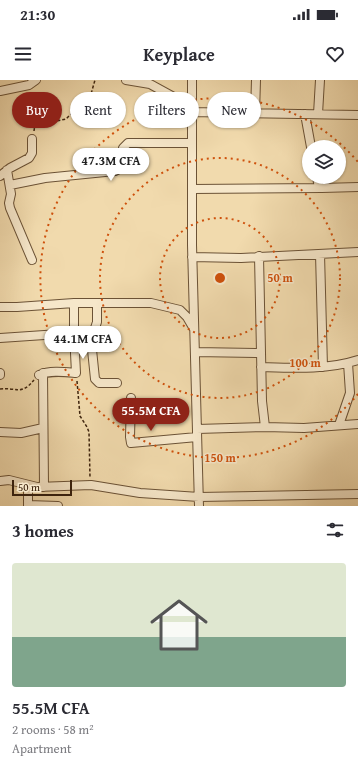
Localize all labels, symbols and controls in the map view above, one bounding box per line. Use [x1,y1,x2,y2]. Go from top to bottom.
text: 21:30 [20,4,55,25]
text: Keyplace [143,41,215,68]
icon: menu [12,43,34,65]
icon: heart [324,43,346,65]
chip: Buy [12,92,62,128]
chip: Rent [70,92,126,128]
chip: Filters [134,92,199,128]
chip: New [207,92,261,128]
map controls [302,140,346,184]
button: layers [302,140,346,184]
pin: 47.3M CFA [65,148,157,182]
text: 47.3M CFA [81,151,141,170]
text: 50 m [267,269,293,286]
centre of rings [213,271,227,285]
pin: 44.1M CFA [37,326,129,360]
text: 44.1M CFA [53,329,113,348]
text: 100 m [289,354,322,371]
pin: 55.5M CFA [105,398,197,432]
text: 55.5M CFA [121,401,181,420]
text: 150 m [204,449,237,466]
scale bar [12,478,72,497]
text: 50 m [18,479,40,495]
text: 3 homes [12,518,74,543]
icon: filters [324,519,346,541]
icon: home [143,589,215,661]
text: 55.5M CFA [12,695,90,720]
text: 2 rooms · 58 m² [12,720,94,739]
text: Apartment [12,739,72,758]

